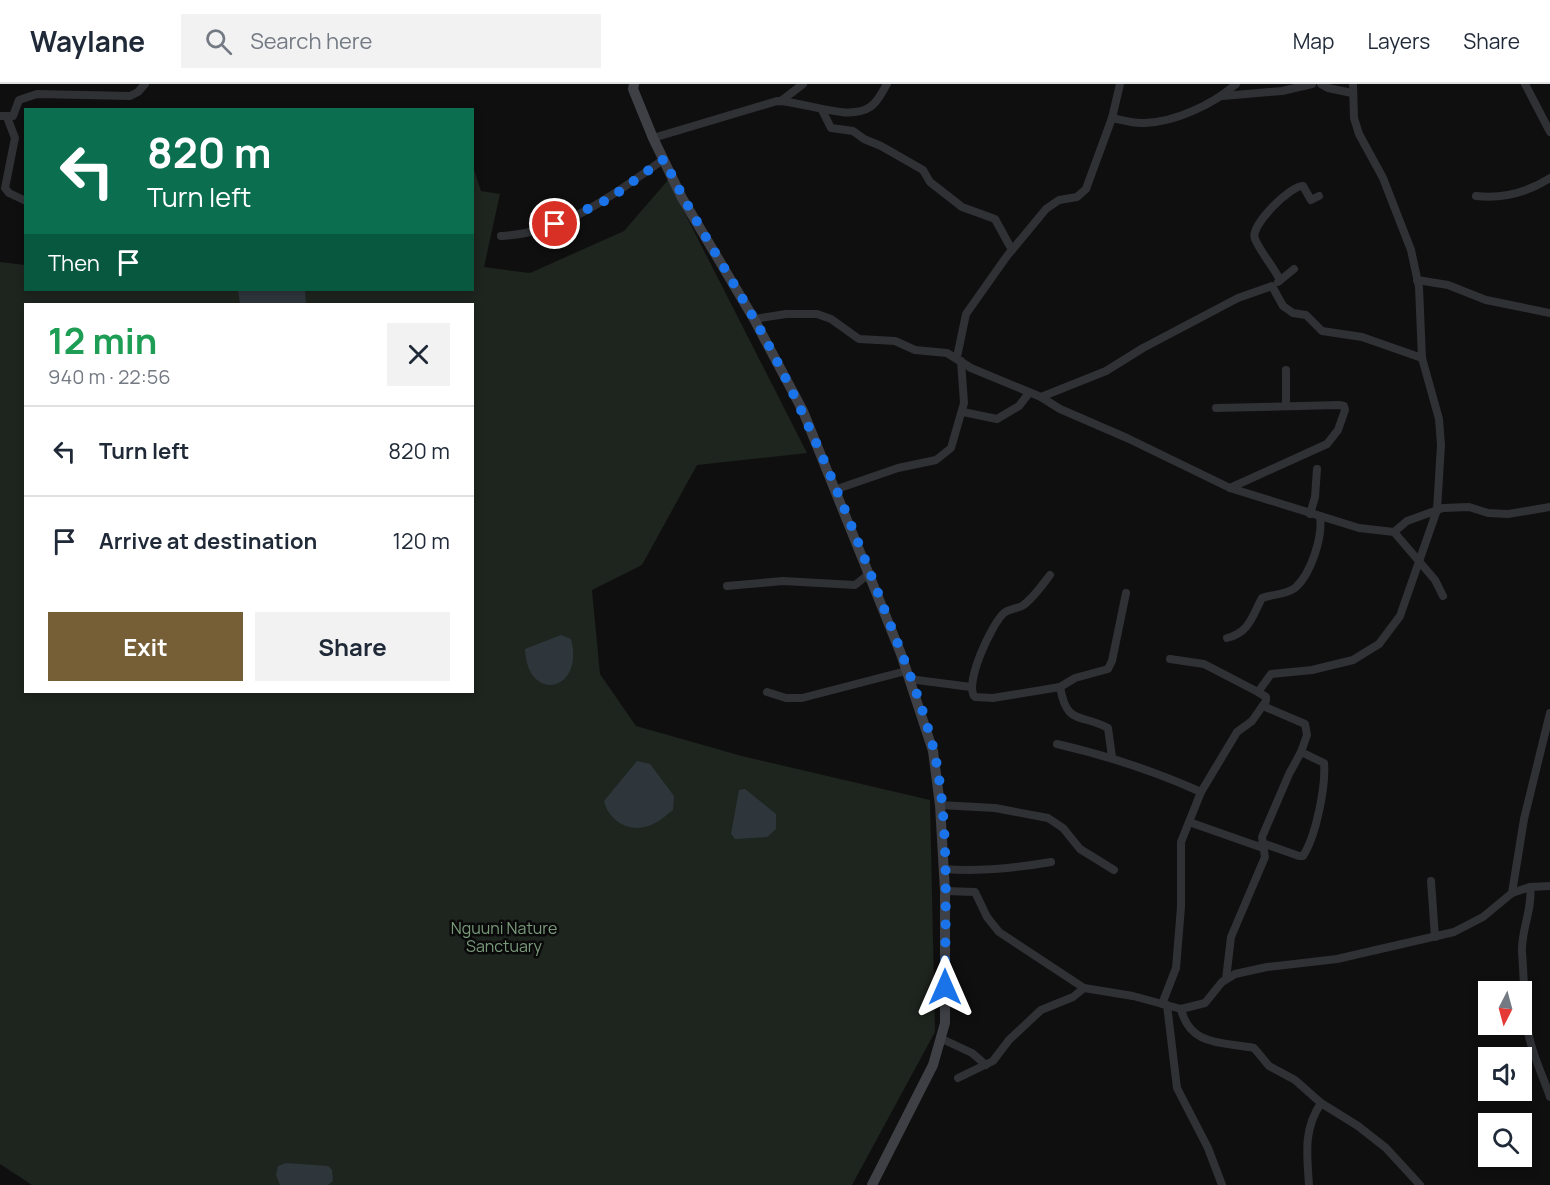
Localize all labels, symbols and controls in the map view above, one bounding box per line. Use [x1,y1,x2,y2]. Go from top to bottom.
search box [181,14,601,68]
text: Waylane [30,22,145,60]
icon: search [202,25,235,58]
text: Search here [250,26,372,56]
text: Map [1293,27,1334,55]
text: Layers [1367,27,1430,55]
text: Share [1463,27,1520,55]
text: 820 m [147,123,272,181]
icon: left [48,132,126,210]
text: Turn left [147,178,251,215]
pin [529,198,580,249]
icon: arrive [538,207,571,240]
icon: arrive [112,246,145,279]
text: Then [48,248,100,278]
text: 12 min [48,316,157,365]
button: close [387,323,450,386]
text: 940 m · 22:56 [48,363,171,390]
icon: left [48,435,81,468]
text: Turn left [99,436,189,466]
text: 820 m [388,436,450,466]
icon: arrive [48,525,81,558]
text: Arrive at destination [99,526,317,556]
text: 120 m [392,526,450,556]
button: Exit [48,612,243,681]
button: Share [255,612,450,681]
park label: Nguuni Nature Sanctuary [451,917,557,957]
position arrow [913,955,977,1019]
north arrow [1478,981,1532,1035]
map controls [1478,981,1532,1167]
button: sound [1478,1047,1532,1101]
button: search [1478,1113,1532,1167]

